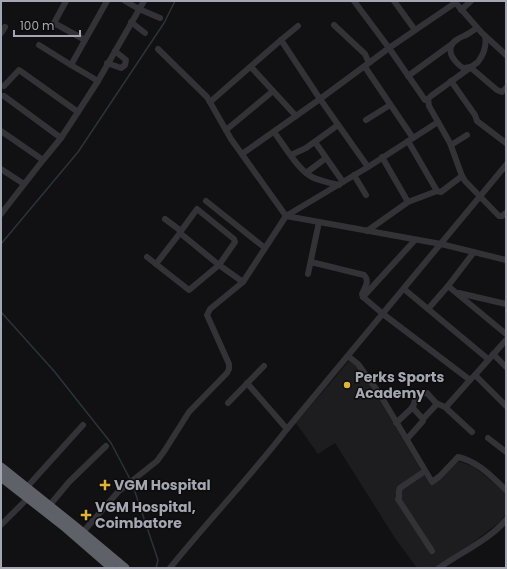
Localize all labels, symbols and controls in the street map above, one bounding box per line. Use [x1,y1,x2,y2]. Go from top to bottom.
scale bar [14,12,80,38]
text: 100 m [20,17,54,34]
place label: Perks Sports Academy [355,367,444,403]
marker: Perks Sports Academy [342,380,352,390]
place label: VGM Hospital [114,475,211,495]
marker: VGM Hospital [99,479,111,491]
place label: VGM Hospital, Coimbatore [95,497,196,533]
marker: VGM Hospital, Coimbatore [80,509,92,521]

